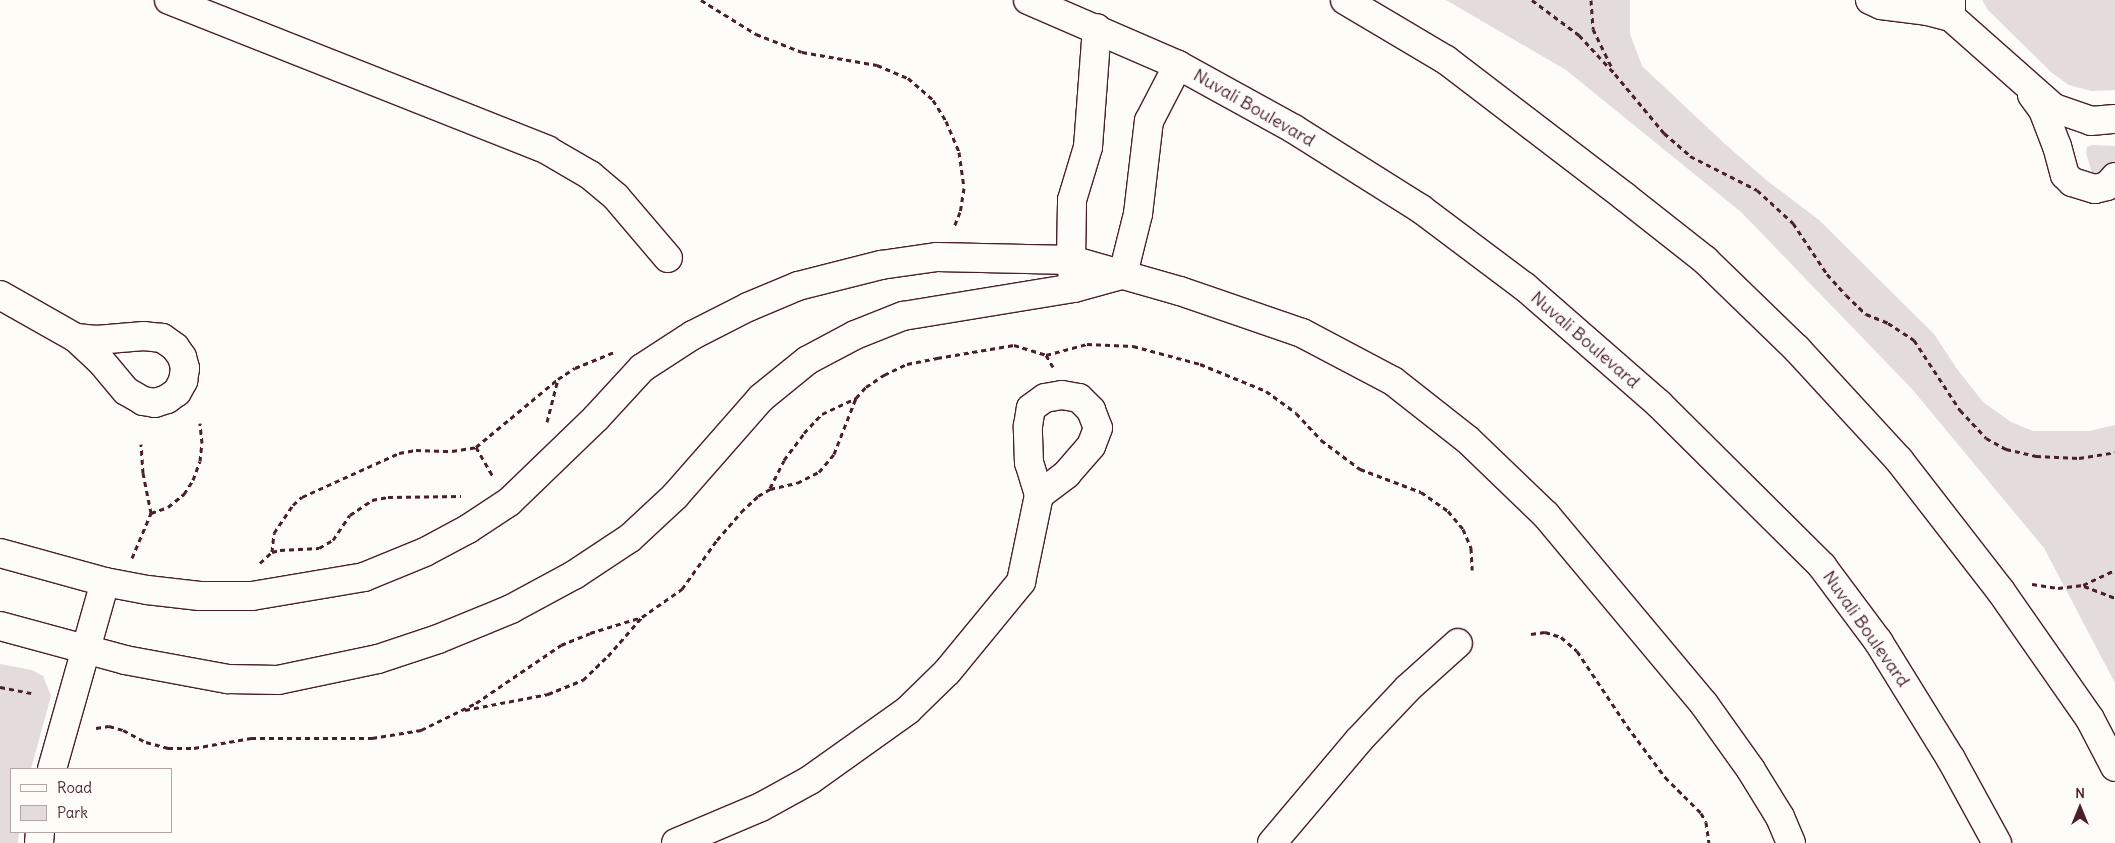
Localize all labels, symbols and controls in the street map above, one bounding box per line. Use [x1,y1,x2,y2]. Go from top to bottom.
street label: Nuvali Boulevard [1189,64,1319,152]
street label: Nuvali Boulevard [1526,287,1644,393]
street label: Nuvali Boulevard [1818,567,1914,691]
legend [10,768,172,833]
text: Road [57,778,92,797]
north arrow [2055,783,2105,833]
text: N [2075,784,2085,802]
text: Park [57,803,88,822]

